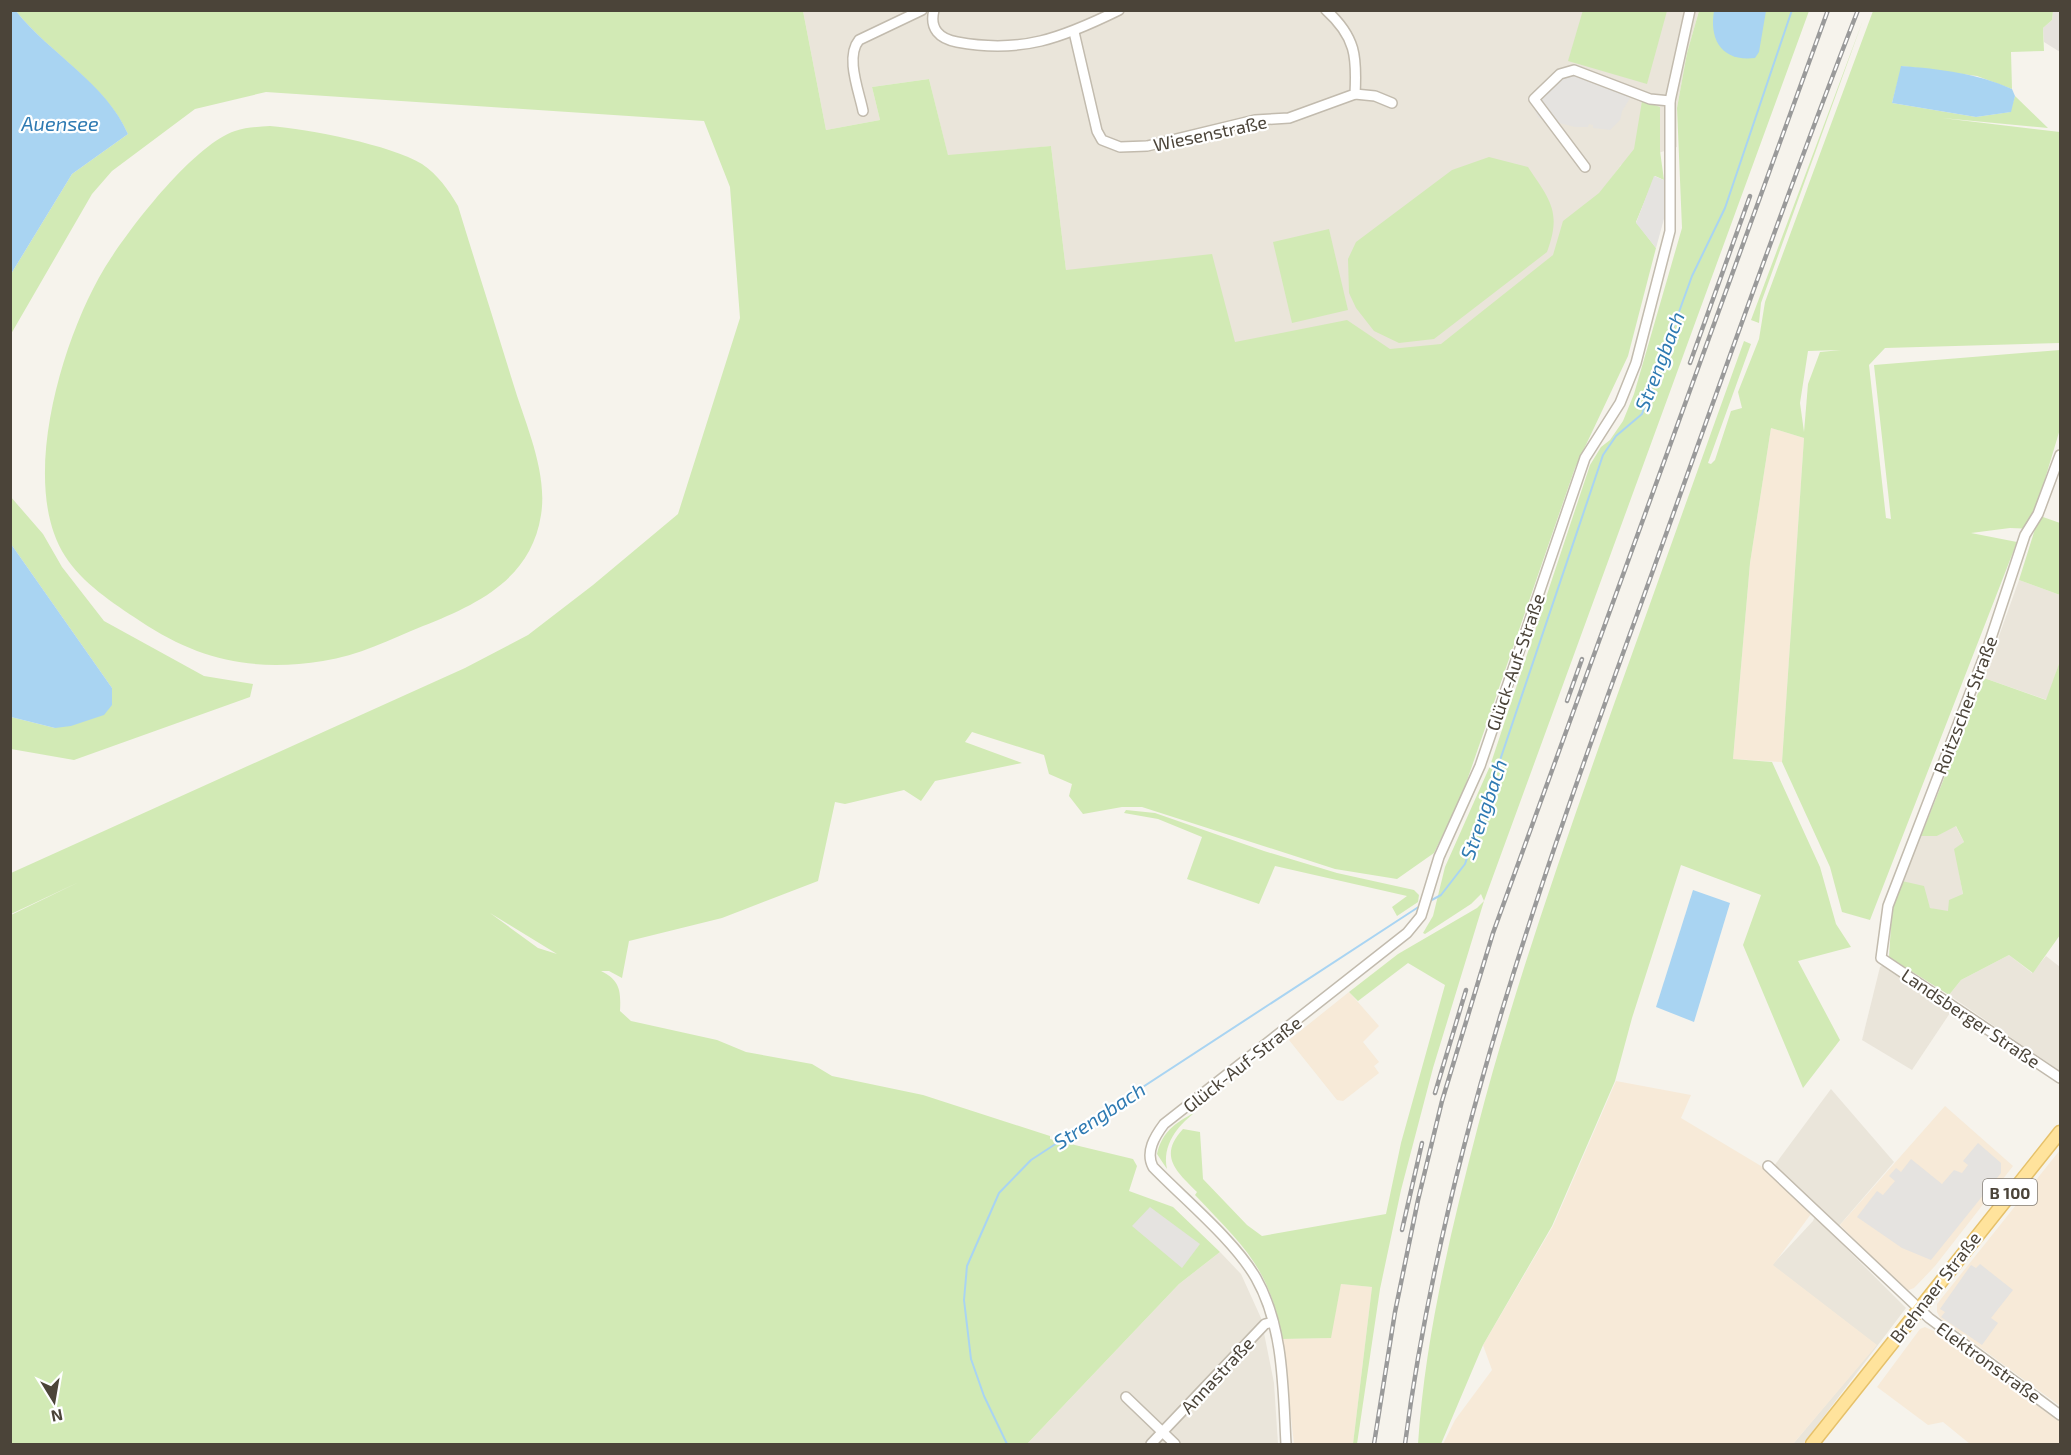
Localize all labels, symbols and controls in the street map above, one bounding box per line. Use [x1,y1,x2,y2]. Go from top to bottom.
street label: Wiesenstraße [1151,110,1269,156]
water label: Auensee [20,111,99,135]
water label: Strengbach [1629,308,1689,414]
street label: Glück-Auf-Straße [1481,590,1549,734]
street label: Roitzscher Straße [1928,633,2002,777]
water label: Strengbach [1455,756,1511,862]
street label: Landsberger Straße [1898,963,2044,1073]
street label: Glück-Auf-Straße [1179,1011,1305,1117]
water label: Strengbach [1049,1077,1149,1153]
road number: B 100 [1983,1179,2037,1205]
street label: Brehnaer Straße [1885,1227,1985,1347]
street label: Elektronstraße [1932,1317,2046,1407]
street label: Annastraße [1176,1332,1258,1418]
north arrow [24,1371,84,1431]
text: N [49,1406,64,1427]

